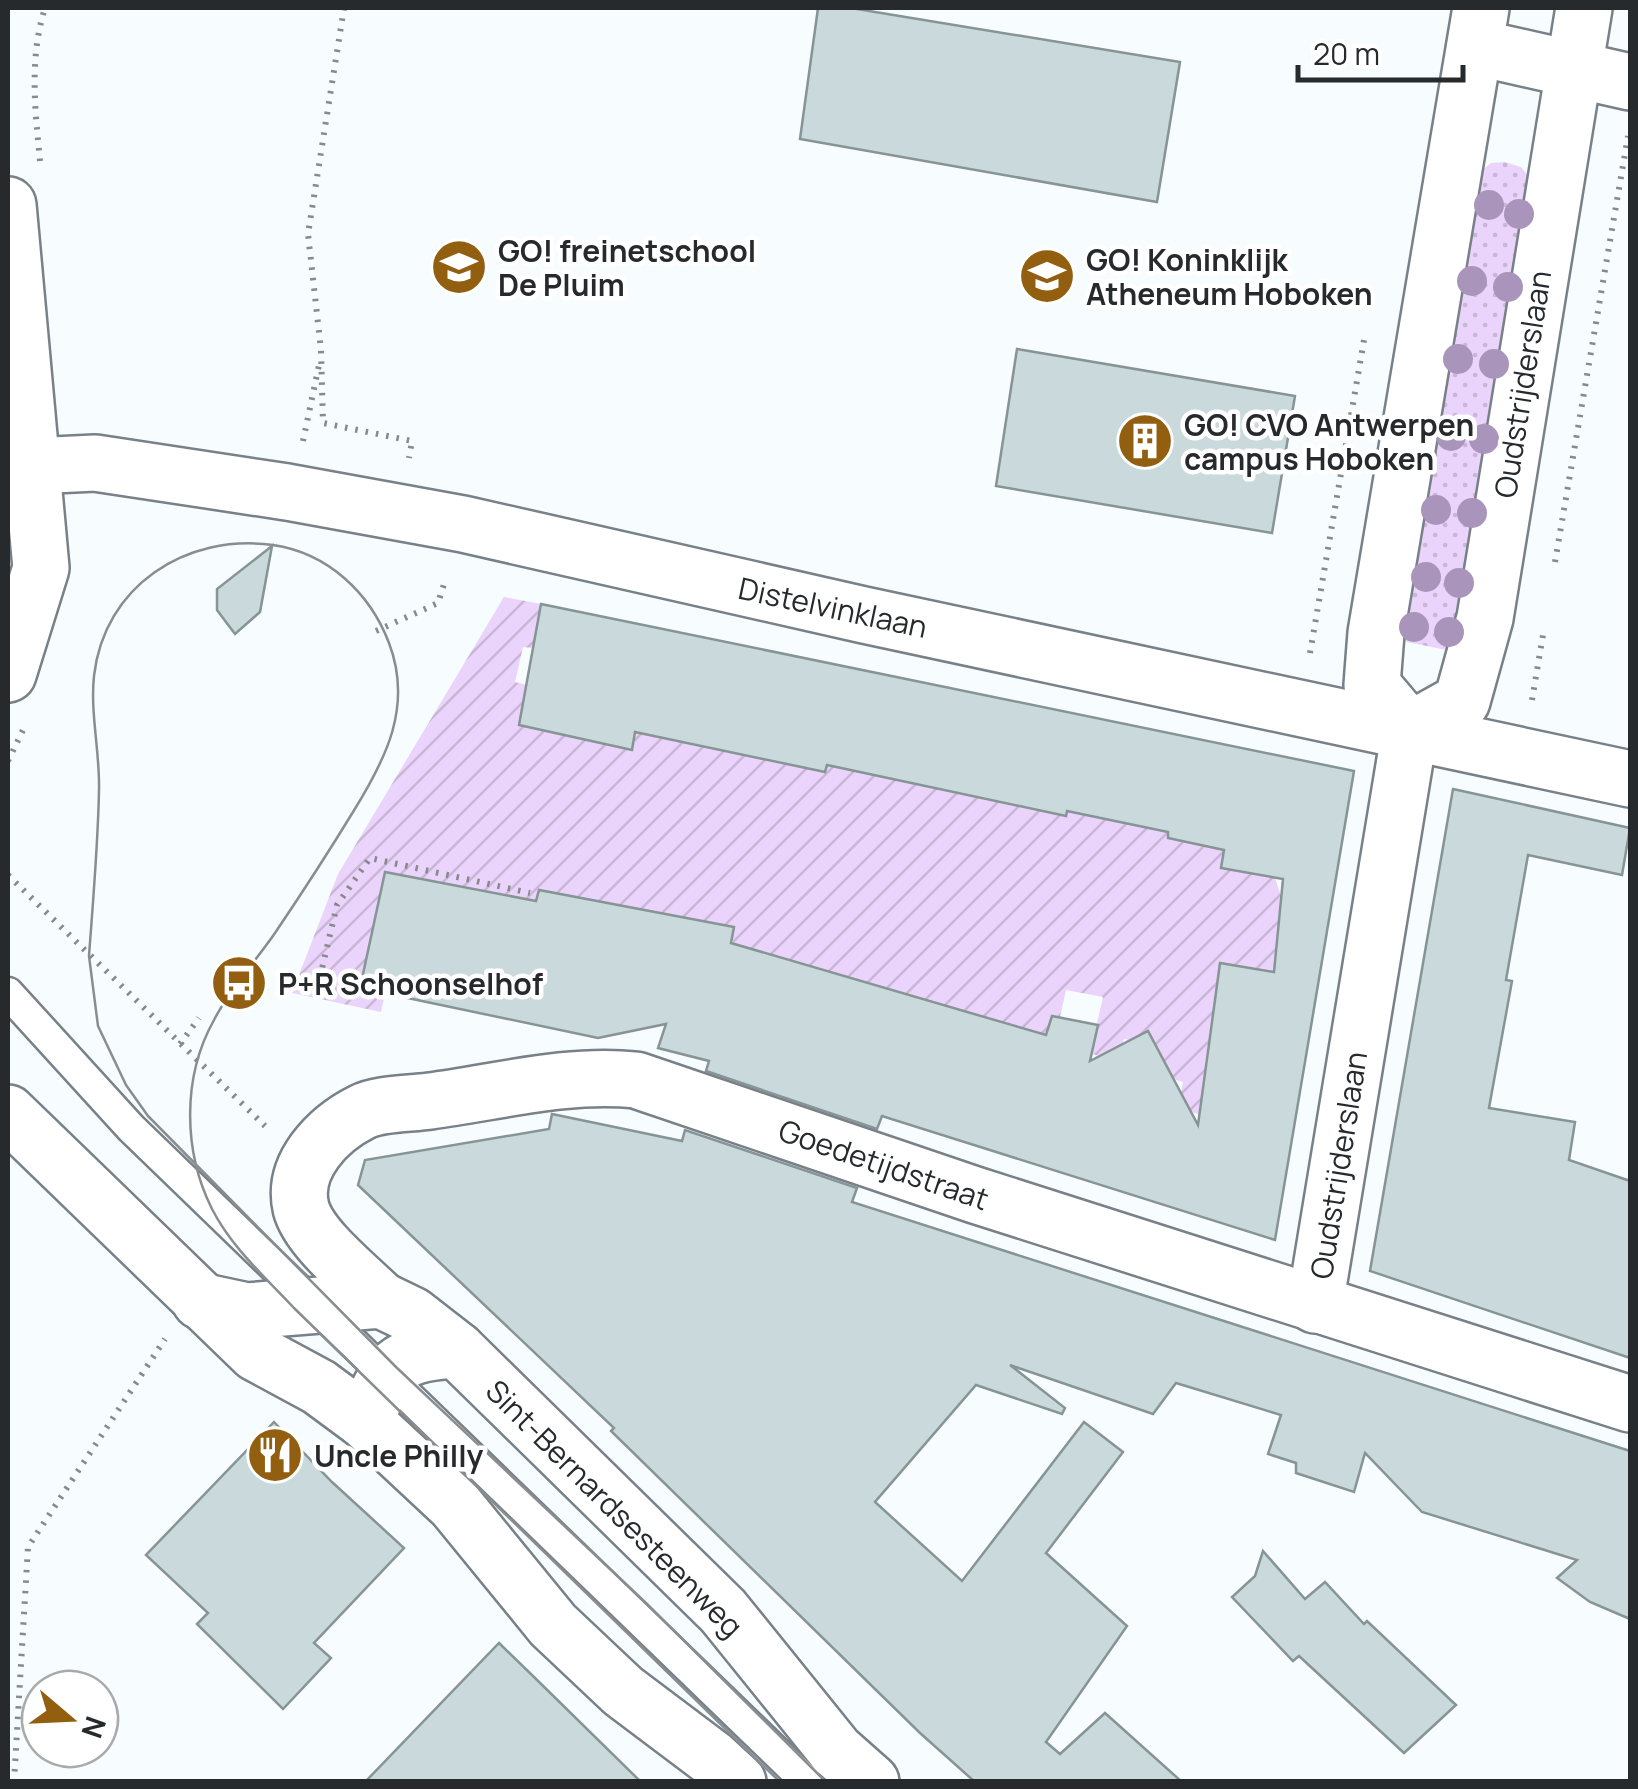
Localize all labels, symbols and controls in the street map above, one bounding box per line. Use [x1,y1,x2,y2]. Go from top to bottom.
scale bar [1298,20,1463,82]
text: 20 m [1313,33,1380,74]
place label: GO! freinetschool De Pluim [498,230,756,305]
school or university icon: GO! freinetschool De Pluim [429,237,489,297]
place label: GO! Koninklijk Atheneum Hoboken [1086,239,1373,314]
school or university icon: GO! Koninklijk Atheneum Hoboken [1017,246,1077,306]
street label: Oudstrijderslaan [1484,267,1560,501]
place label: GO! CVO Antwerpen campus Hoboken [1184,404,1474,479]
building icon: GO! CVO Antwerpen campus Hoboken [1115,411,1175,471]
street label: Distelvinklaan [735,567,931,647]
bus stop icon: P+R Schoonselhof [209,953,269,1013]
place label: P+R Schoonselhof [278,963,544,1004]
street label: Oudstrijderslaan [1300,1048,1376,1282]
street label: Goedetijdstraat [774,1109,994,1219]
street label: Sint-Bernardsesteenweg [477,1370,753,1646]
restaurant icon: Uncle Philly [245,1425,305,1485]
place label: Uncle Philly [314,1435,484,1476]
north arrow [20,1669,120,1769]
text: N [73,1712,116,1743]

